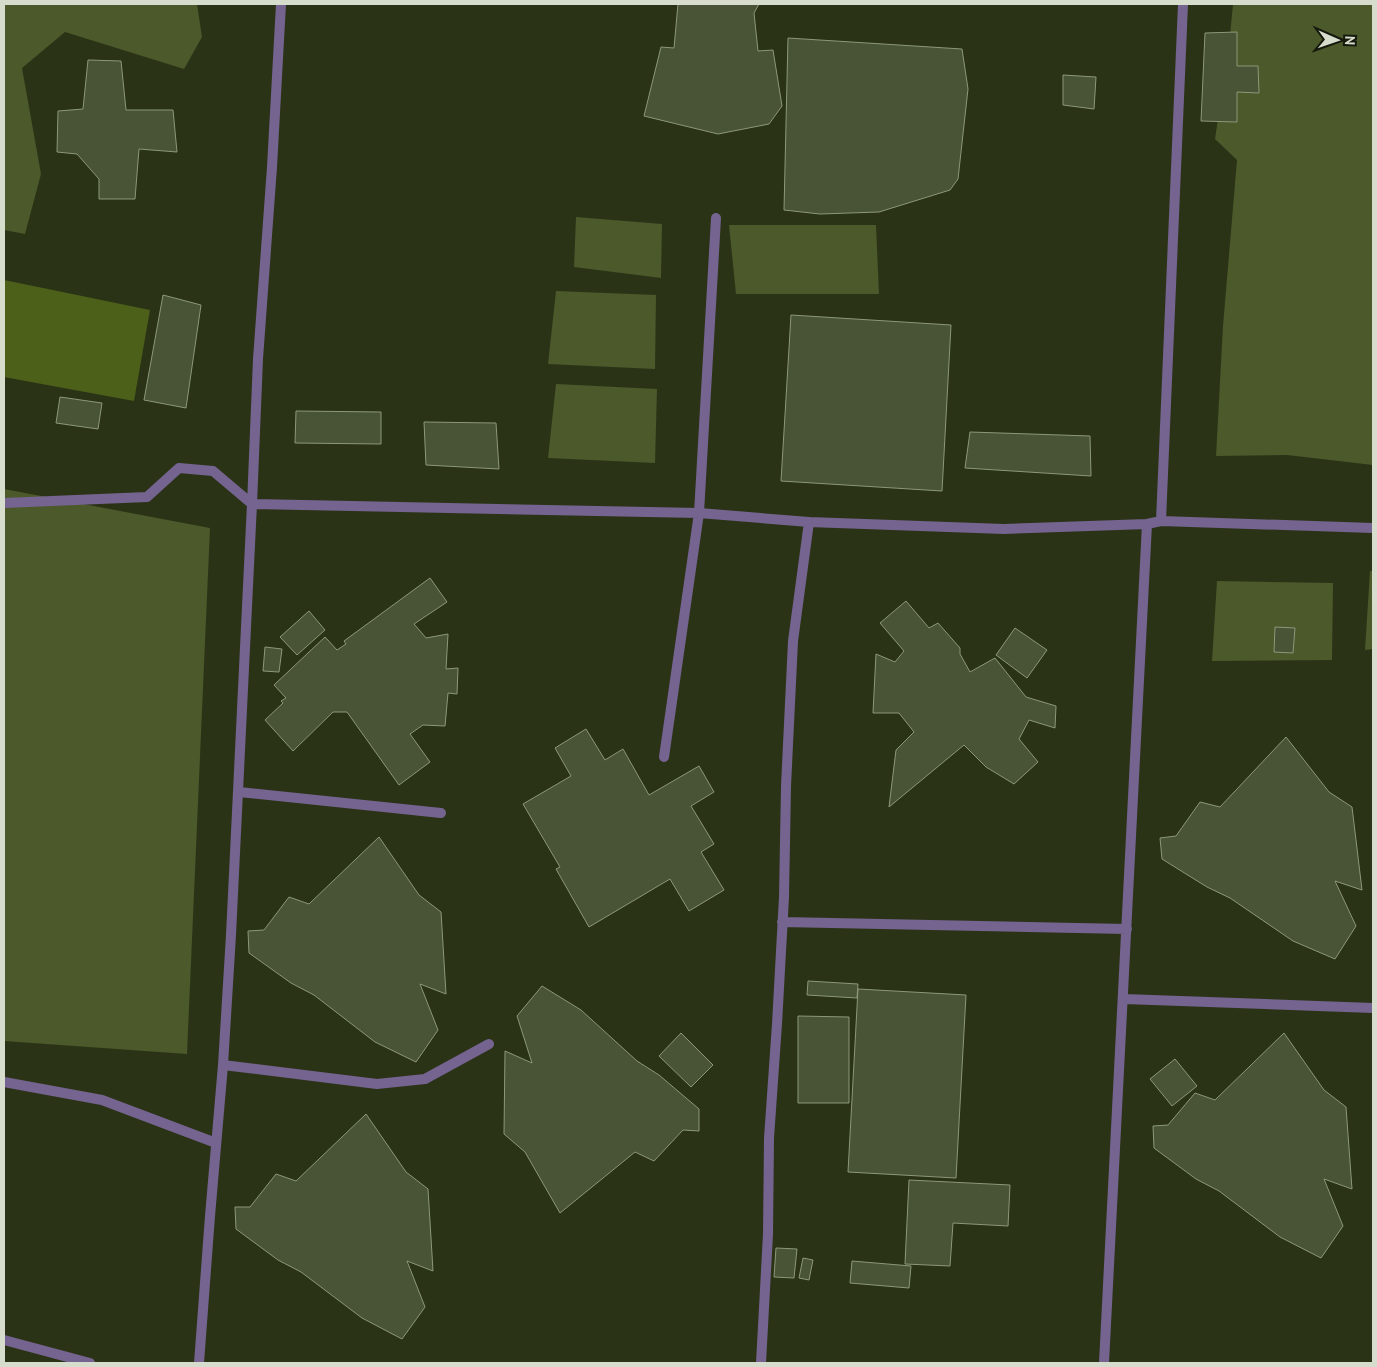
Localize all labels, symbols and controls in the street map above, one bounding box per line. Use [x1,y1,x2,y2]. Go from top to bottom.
north arrow [1312,15,1362,65]
text: N [1341,36,1359,45]

